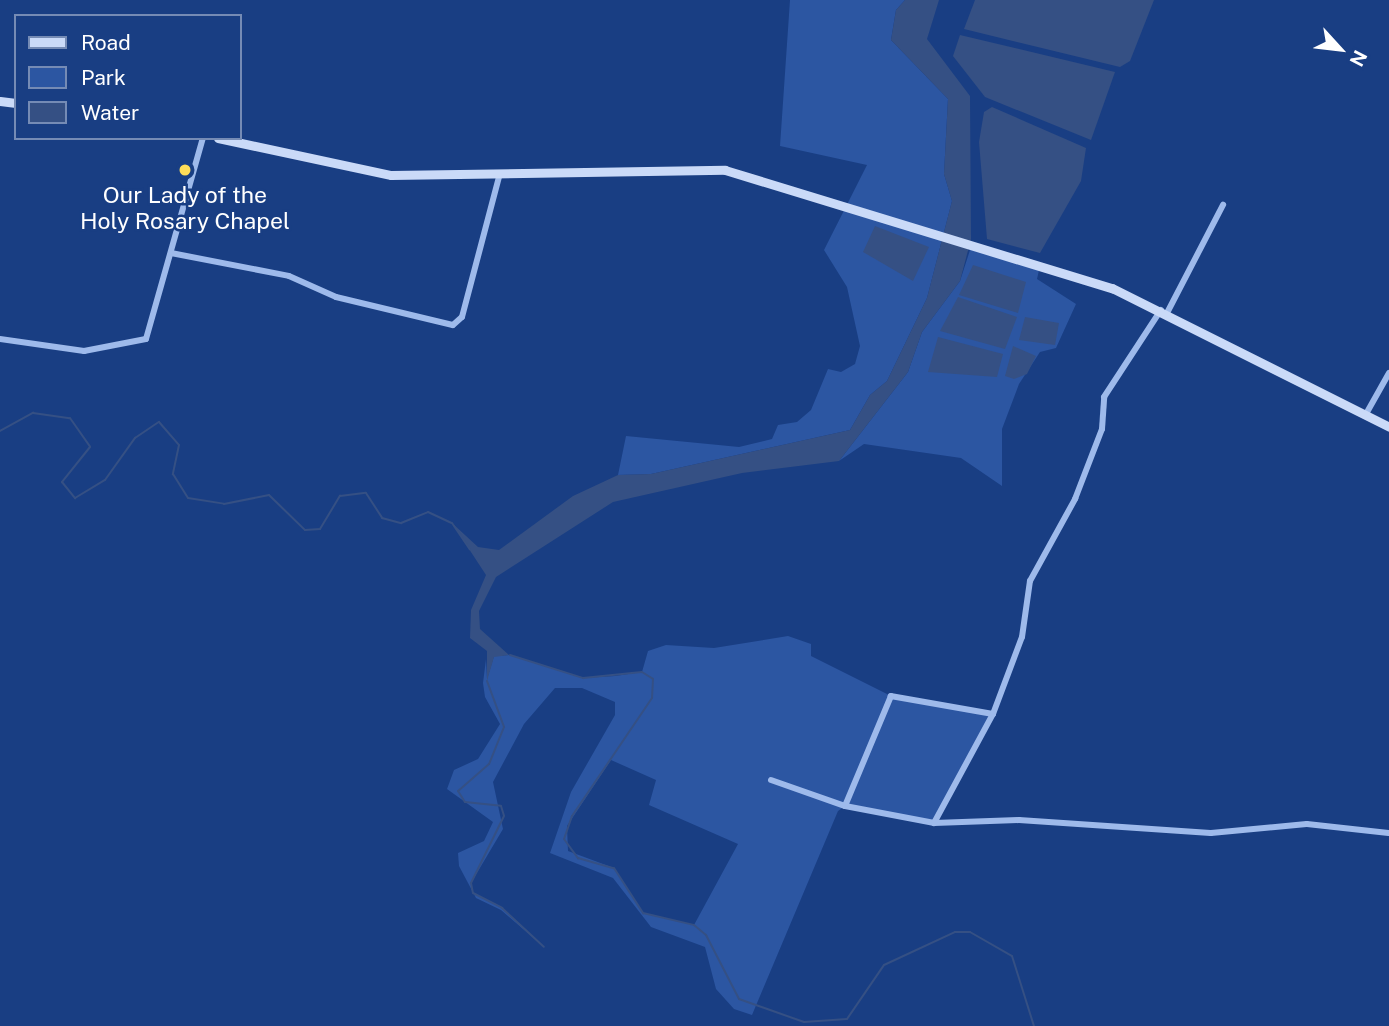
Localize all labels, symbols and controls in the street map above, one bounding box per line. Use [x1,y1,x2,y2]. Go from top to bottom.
legend [14,14,242,140]
north arrow [1305,14,1375,84]
text: Road [81,30,131,55]
text: N [1346,47,1372,70]
text: Park [81,65,126,90]
text: Water [81,100,139,125]
marker: Our Lady of the Holy Rosary Chapel [177,162,193,178]
place label: Our Lady of the Holy Rosary Chapel [80,181,290,235]

